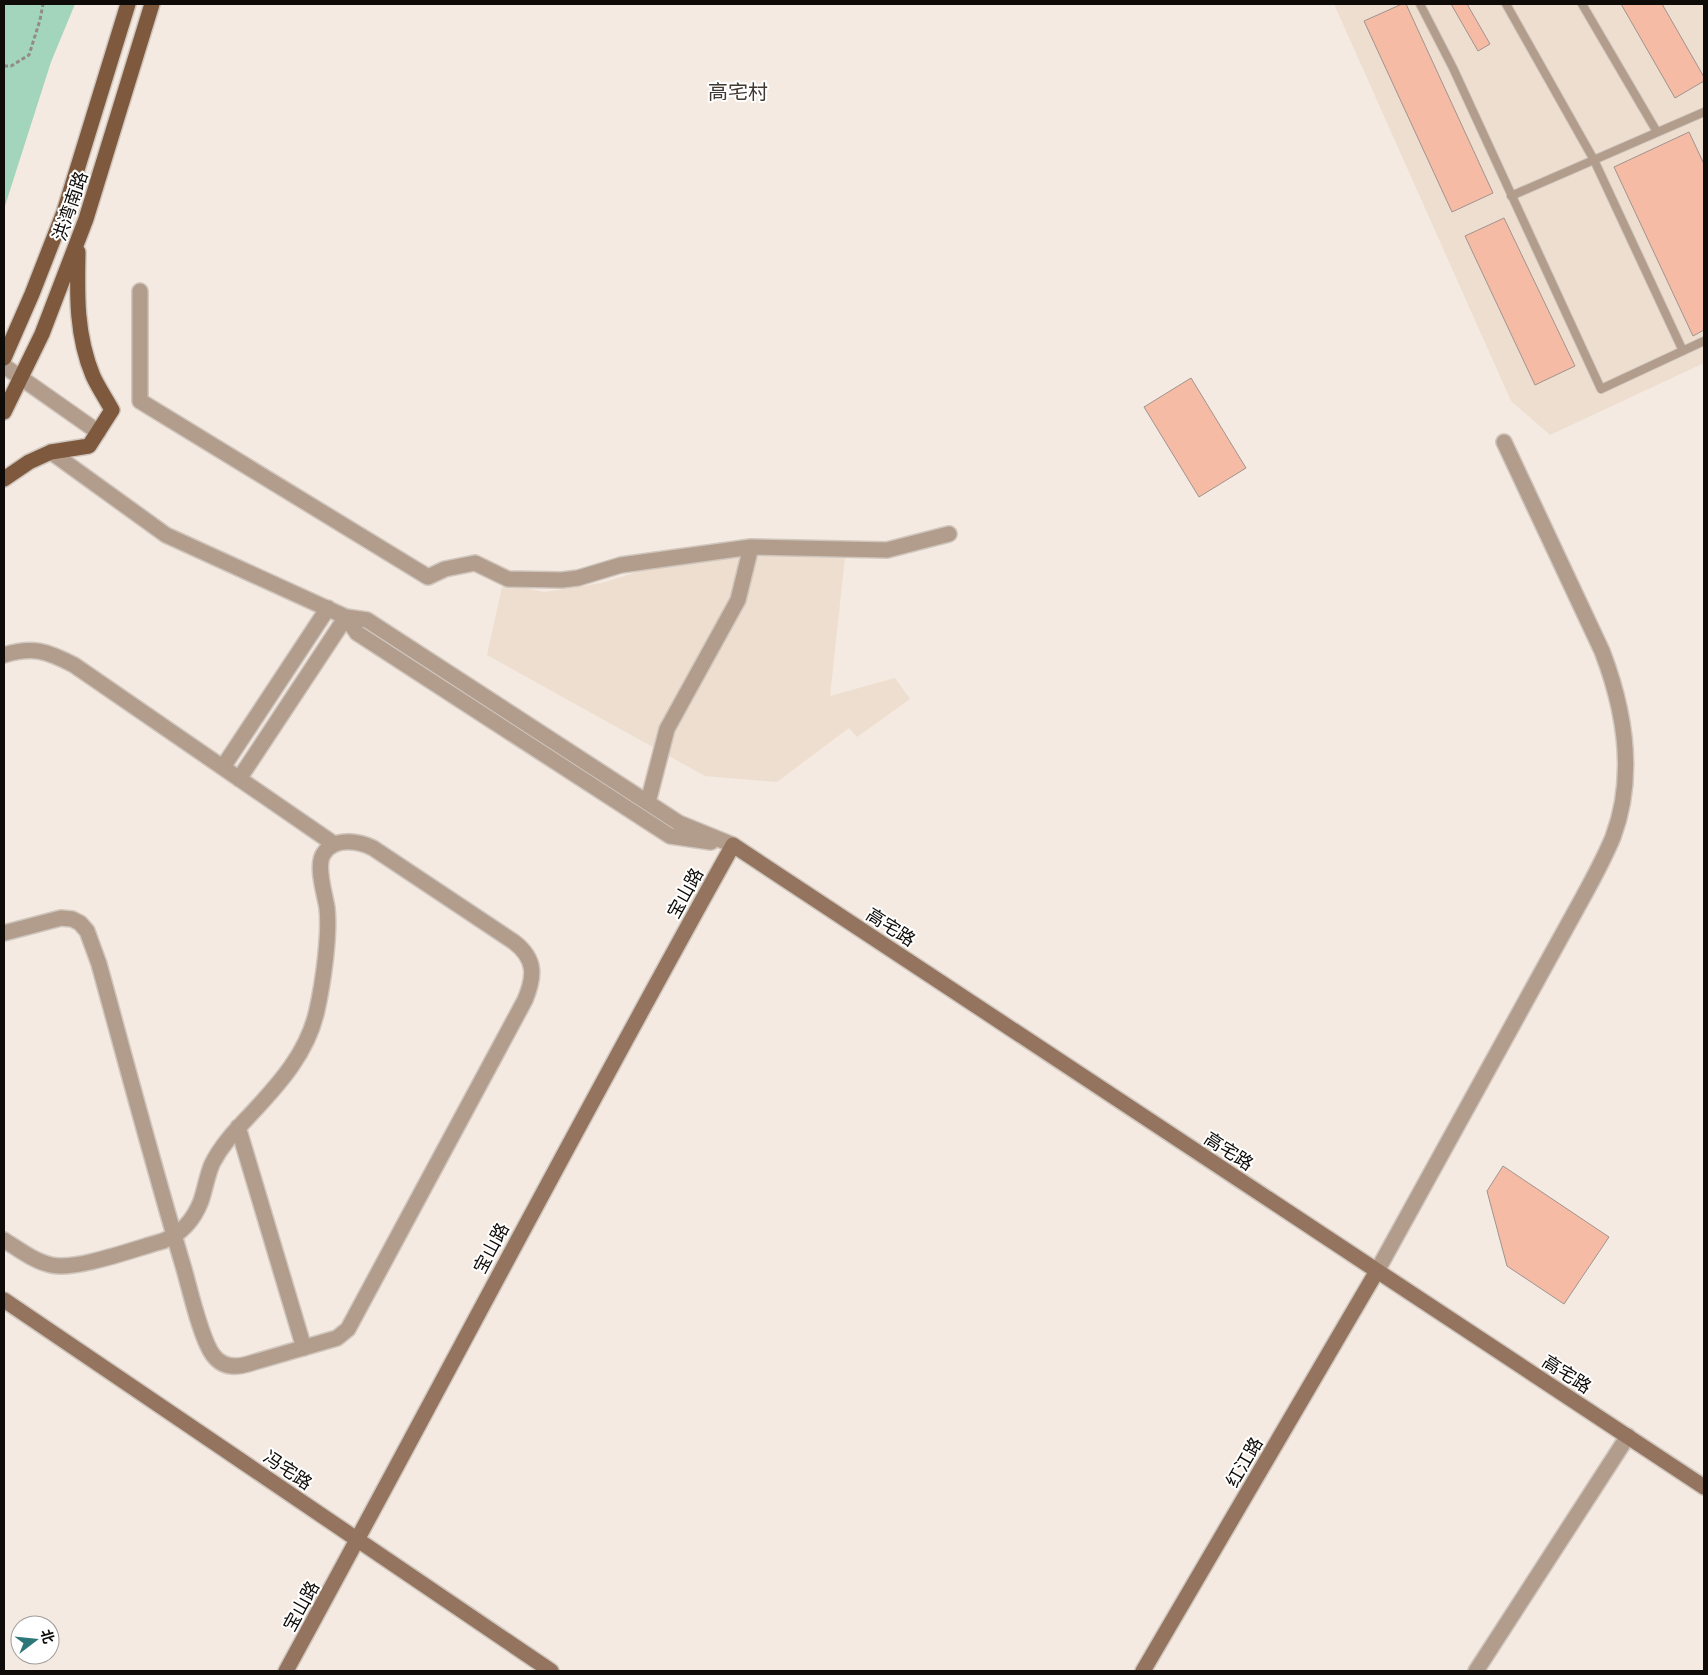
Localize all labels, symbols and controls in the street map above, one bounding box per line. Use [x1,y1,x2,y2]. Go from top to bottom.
district label: 高宅村 [708,80,768,104]
street label: 洪湾南路 [48,169,92,243]
street label: 宝山路 [663,864,707,922]
street label: 高宅路 [863,903,919,951]
street label: 高宅路 [1201,1127,1257,1175]
street label: 宝山路 [469,1219,513,1277]
street label: 高宅路 [1539,1350,1595,1398]
street label: 红江路 [1221,1433,1267,1491]
street label: 冯宅路 [260,1446,316,1494]
street label: 宝山路 [279,1577,323,1635]
north arrow [10,1615,60,1665]
text: 北 [38,1627,58,1645]

